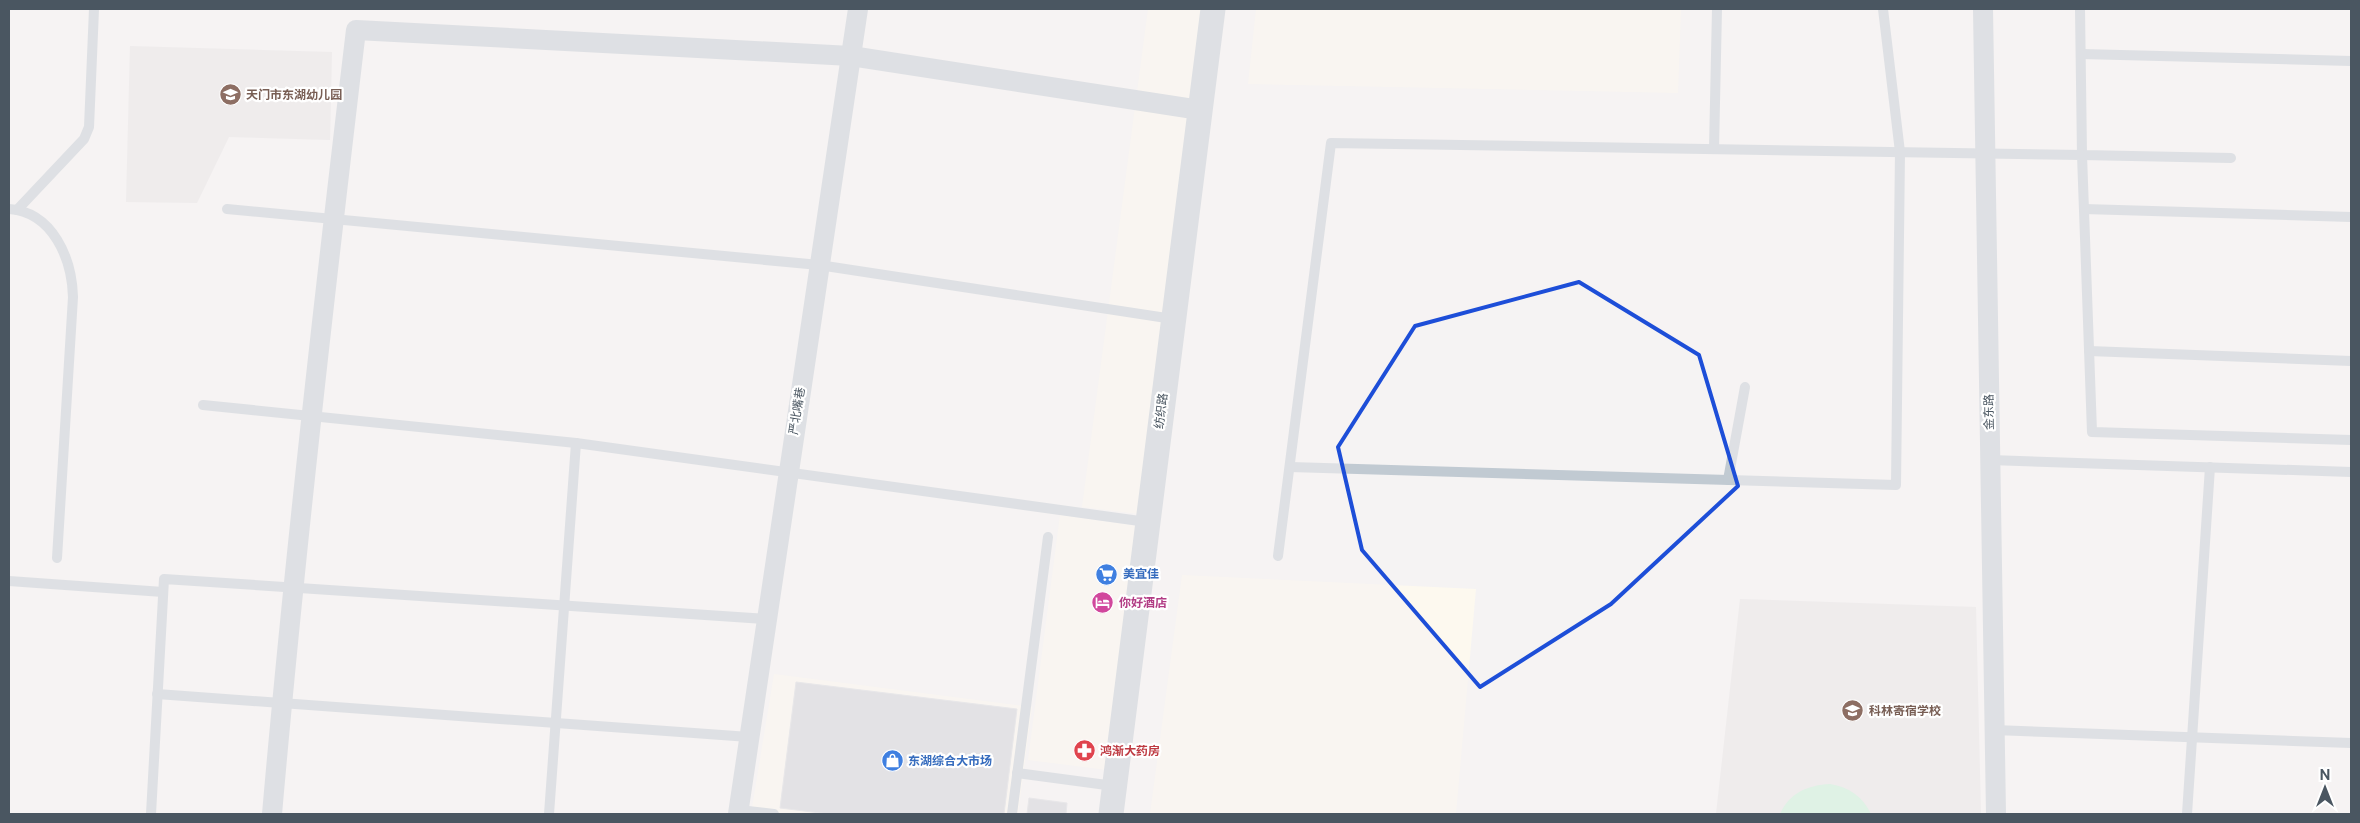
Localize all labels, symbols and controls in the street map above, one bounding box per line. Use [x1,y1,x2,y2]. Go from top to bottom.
school or university icon: 天门市东湖幼儿园 [218,83,242,107]
place label: 天门市东湖幼儿园 [246,88,342,102]
street label: 严北嘴巷 [786,386,808,436]
street label: 纺织路 [1152,392,1170,430]
street label: 金东路 [1982,394,1996,430]
supermarket icon: 美宜佳 [1095,562,1119,586]
place label: 美宜佳 [1123,567,1159,581]
hotel icon: 你好酒店 [1091,591,1115,615]
place label: 你好酒店 [1119,596,1167,610]
school or university icon: 科林寄宿学校 [1841,699,1865,723]
place label: 科林寄宿学校 [1869,704,1941,718]
pharmacy icon: 鸿渐大药房 [1072,739,1096,763]
place label: 鸿渐大药房 [1100,744,1160,758]
shop icon: 东湖综合大市场 [880,749,904,773]
place label: 东湖综合大市场 [908,754,992,768]
north arrow [2300,763,2350,813]
text: N [2320,767,2330,783]

